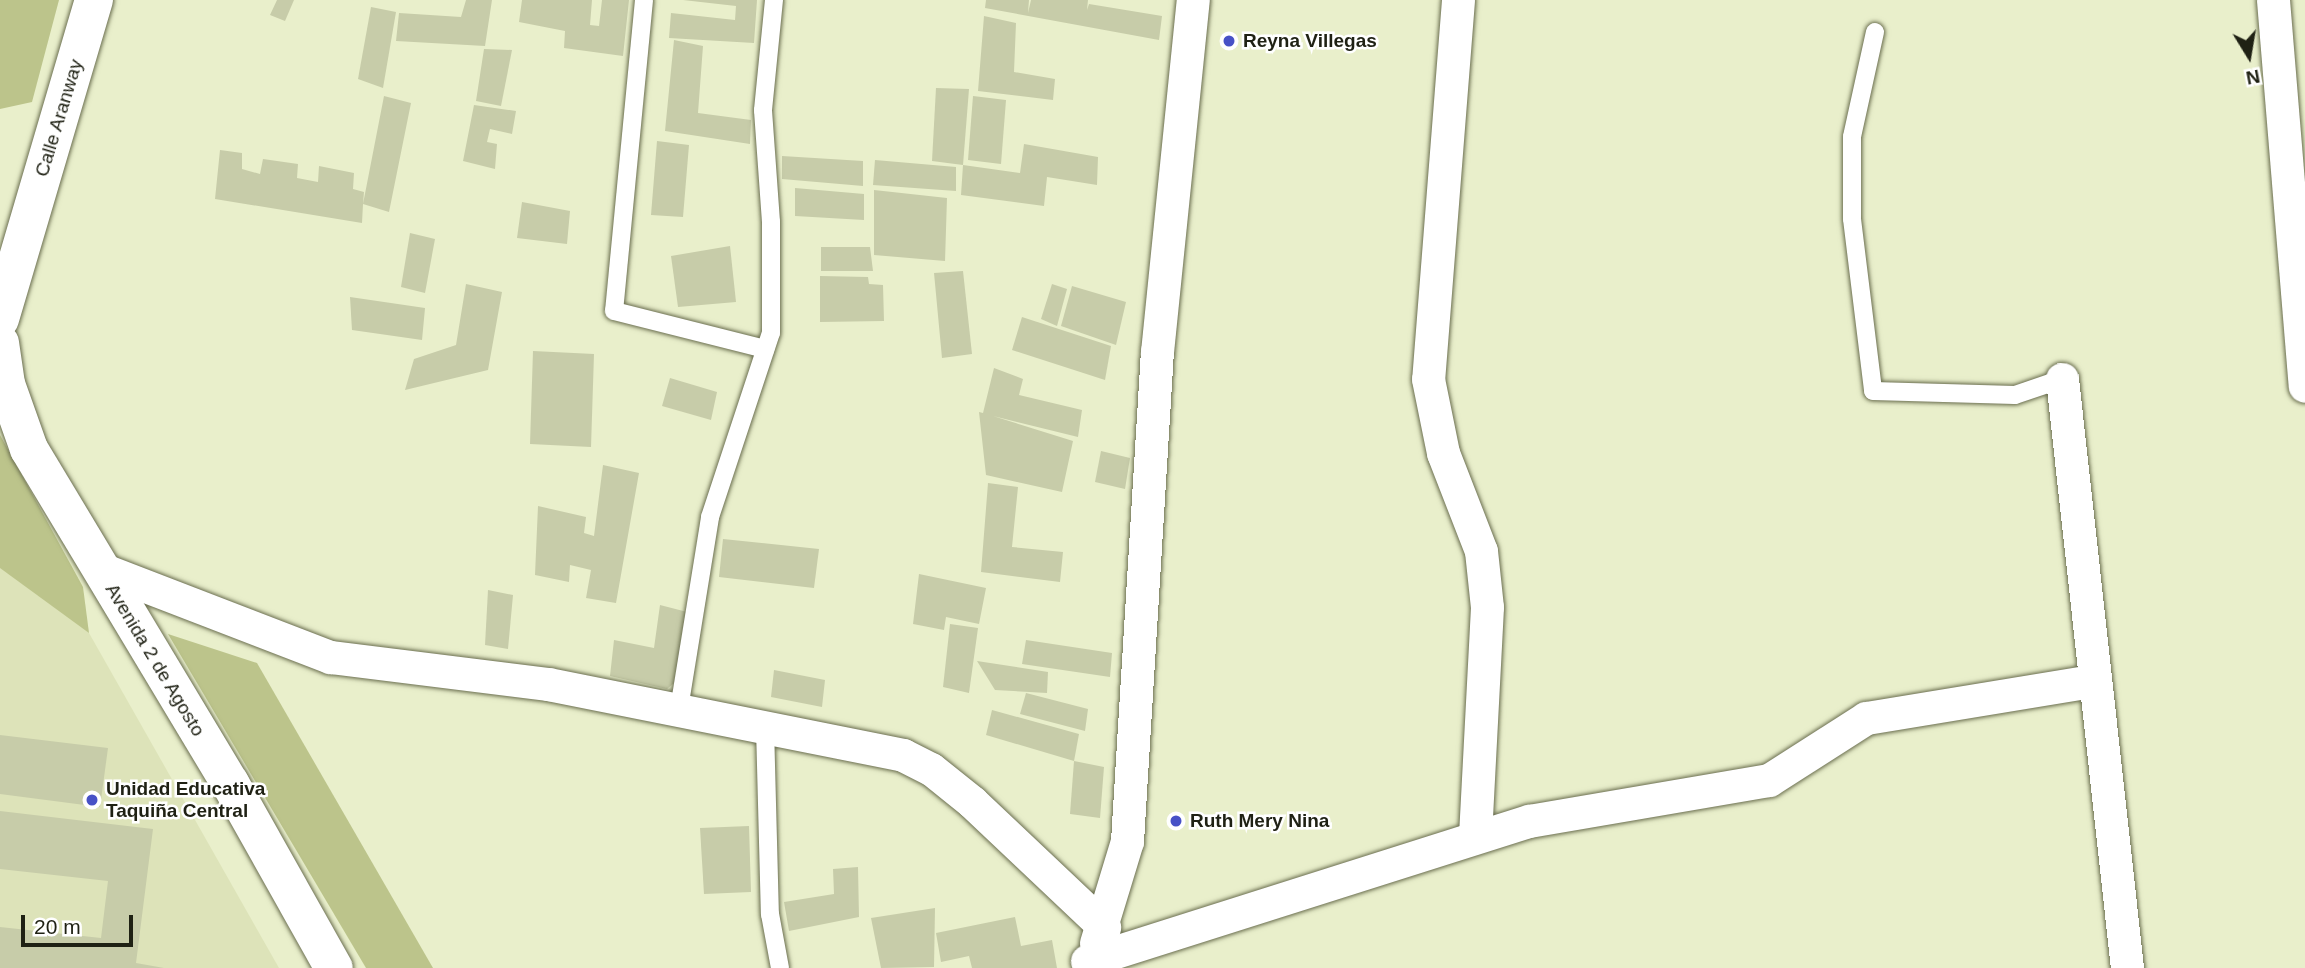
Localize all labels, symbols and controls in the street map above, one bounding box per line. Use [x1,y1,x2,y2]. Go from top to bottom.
north arrow [2214,21,2284,91]
place label: Reyna Villegas [1243,30,1377,52]
marker: Reyna Villegas [1221,33,1237,49]
street label: Calle Aranway [30,56,88,180]
text: N [2244,65,2262,89]
street label: Avenida 2 de Agosto [100,579,210,741]
place label: Unidad Educativa Taquiña Central [106,778,265,822]
marker: Unidad Educativa Taquiña Central [84,792,100,808]
place label: Ruth Mery Nina [1190,810,1329,832]
marker: Ruth Mery Nina [1168,813,1184,829]
scale bar [24,902,136,946]
text: 20 m [34,915,81,938]

